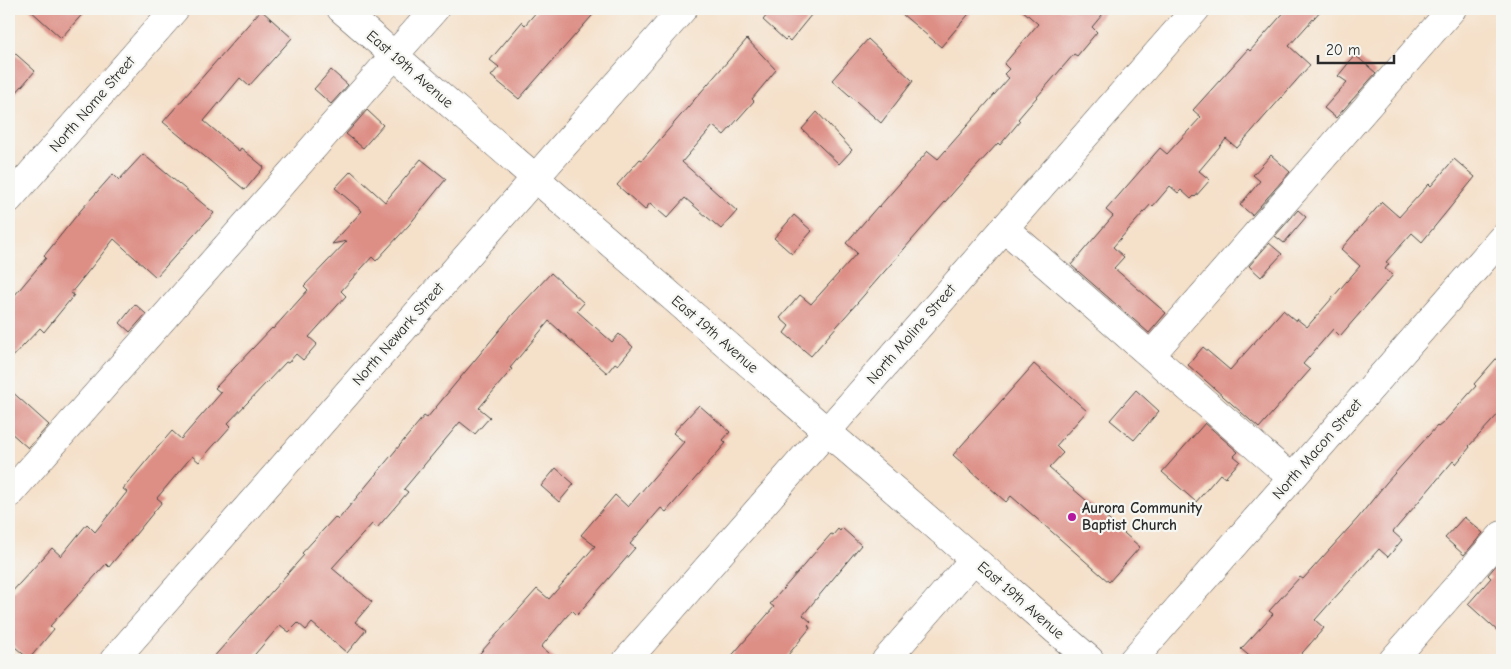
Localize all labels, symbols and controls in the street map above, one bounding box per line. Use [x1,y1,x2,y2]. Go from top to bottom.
street label: East 19th Avenue [363,26,457,112]
scale bar [1318,32,1395,64]
text: 20 m [1326,41,1360,59]
street label: North Nome Street [45,52,139,156]
street label: North Newark Street [348,278,448,389]
street label: North Moline Street [863,280,960,388]
street label: East 19th Avenue [668,291,762,377]
street label: North Macon Street [1268,394,1366,503]
place label: Aurora Community Baptist Church [1082,499,1202,534]
marker: Aurora Community Baptist Church [1066,511,1078,523]
street label: East 19th Avenue [974,557,1068,643]

